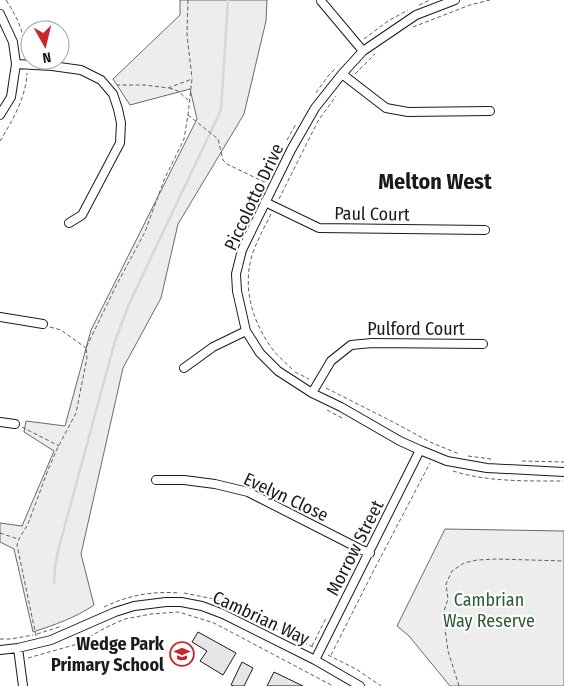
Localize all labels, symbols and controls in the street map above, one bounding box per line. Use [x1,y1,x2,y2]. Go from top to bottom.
north arrow [20,20,70,70]
text: N [41,48,52,66]
street label: Piccolotto Drive [220,140,288,254]
district label: Melton West [378,168,492,195]
street label: Paul Court [334,202,410,226]
street label: Pulford Court [367,318,465,340]
street label: Evelyn Close [240,468,332,526]
street label: Morrow Street [322,497,388,599]
street label: Cambrian Way [209,586,313,650]
park label: Cambrian Way Reserve [443,589,535,632]
place label: Wedge Park Primary School [51,633,165,676]
school or university icon: Wedge Park Primary School [169,641,195,667]

